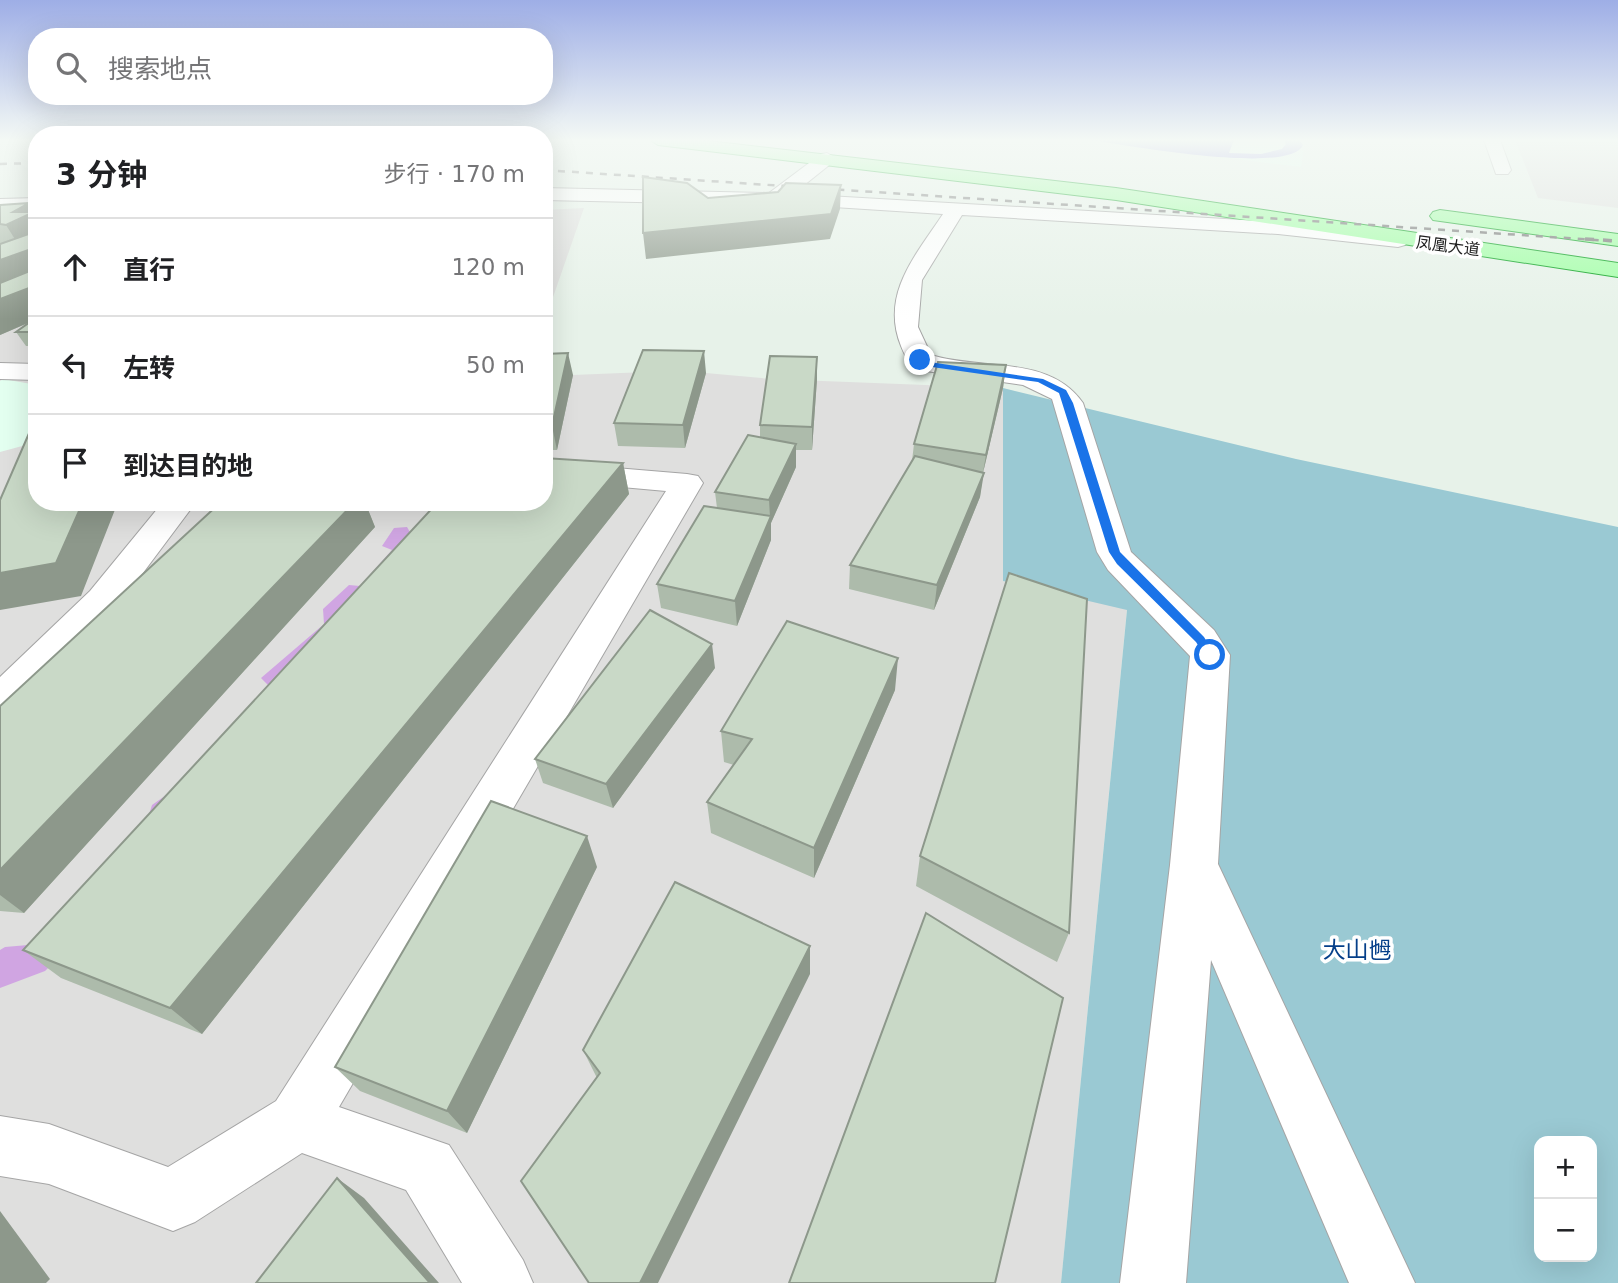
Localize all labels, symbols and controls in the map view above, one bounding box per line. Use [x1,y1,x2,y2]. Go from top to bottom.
search box [28,28,553,105]
icon: search [52,48,90,86]
text: 搜索地点 [108,54,212,84]
text: 3 分钟 [56,157,147,192]
text: 步行 · 170 m [383,161,525,187]
street label: 凤凰大道 [1415,233,1481,259]
icon: ahead [56,248,94,286]
text: 120 m [451,254,525,280]
text: 直行 [123,255,175,285]
route end [904,344,935,375]
icon: left [56,346,94,384]
text: 50 m [466,352,525,378]
text: 左转 [123,353,175,383]
icon: arrive [56,444,94,482]
text: 到达目的地 [123,451,253,481]
route start [1194,639,1225,670]
park label: 大山乸 [1323,937,1392,963]
map controls [1534,1136,1597,1262]
button: + [1534,1136,1597,1199]
button: − [1534,1199,1597,1262]

